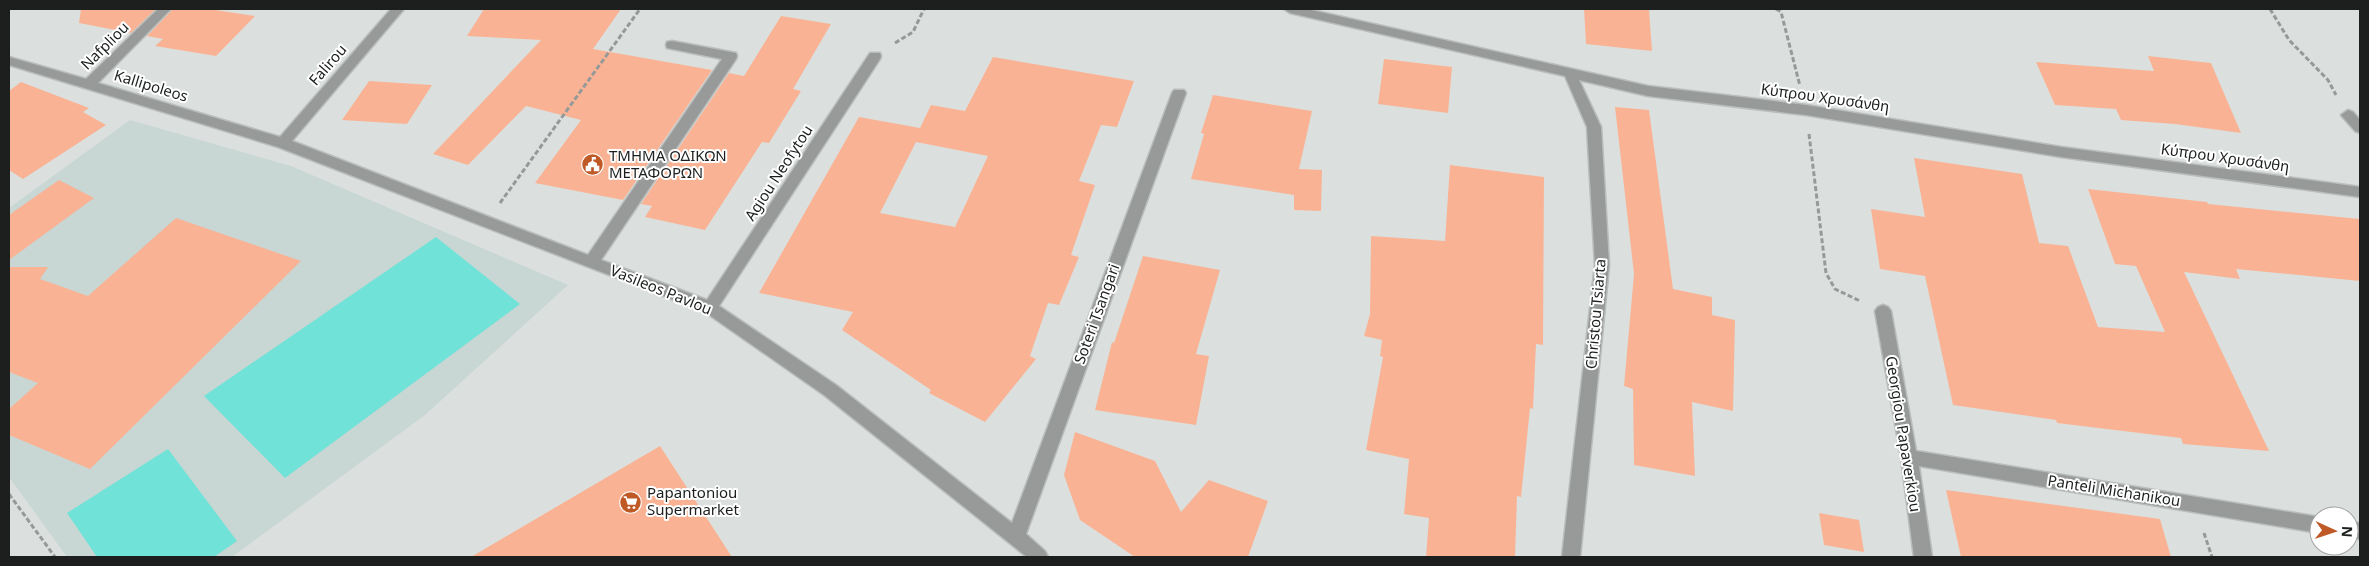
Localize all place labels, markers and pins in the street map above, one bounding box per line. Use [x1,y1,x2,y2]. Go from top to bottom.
place label: ΤΜΗΜΑ ΟΔΙΚΩΝ ΜΕΤΑΦΟΡΩΝ [609,145,727,182]
public building icon: ΤΜΗΜΑ ΟΔΙΚΩΝ ΜΕΤΑΦΟΡΩΝ [581,153,605,177]
place label: Papantoniou Supermarket [647,482,739,519]
supermarket icon: Papantoniou Supermarket [619,490,643,514]

